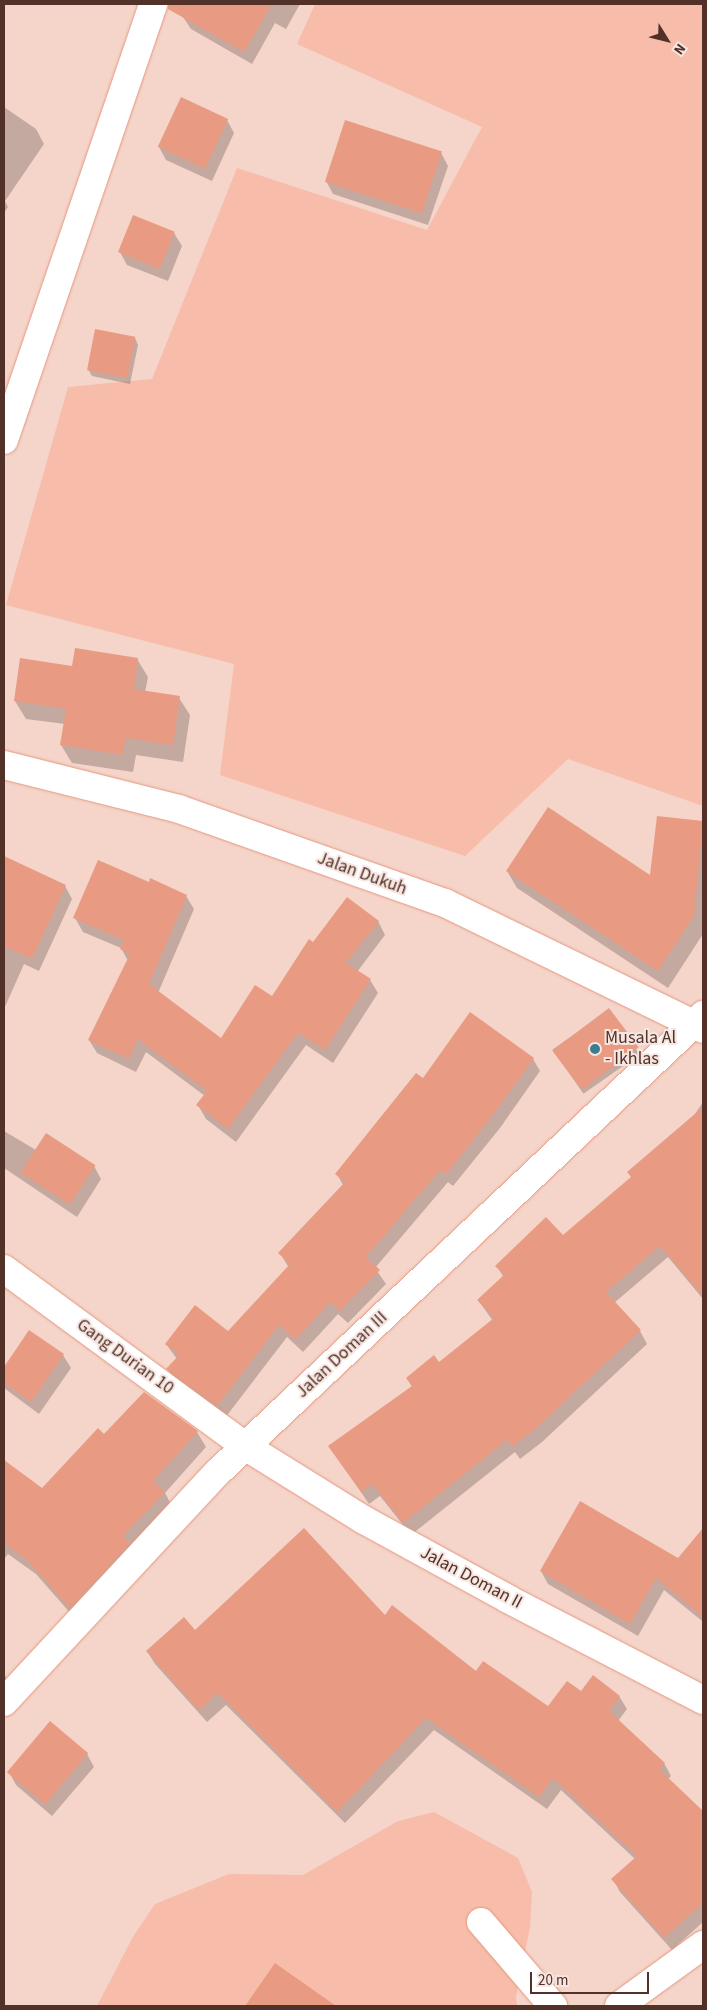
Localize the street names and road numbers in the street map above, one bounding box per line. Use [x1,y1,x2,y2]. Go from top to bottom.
street label: Jalan Dukuh [314,848,410,900]
street label: Jalan Doman III [292,1307,392,1403]
street label: Gang Durian 10 [72,1315,178,1399]
street label: Jalan Doman II [416,1542,526,1614]

